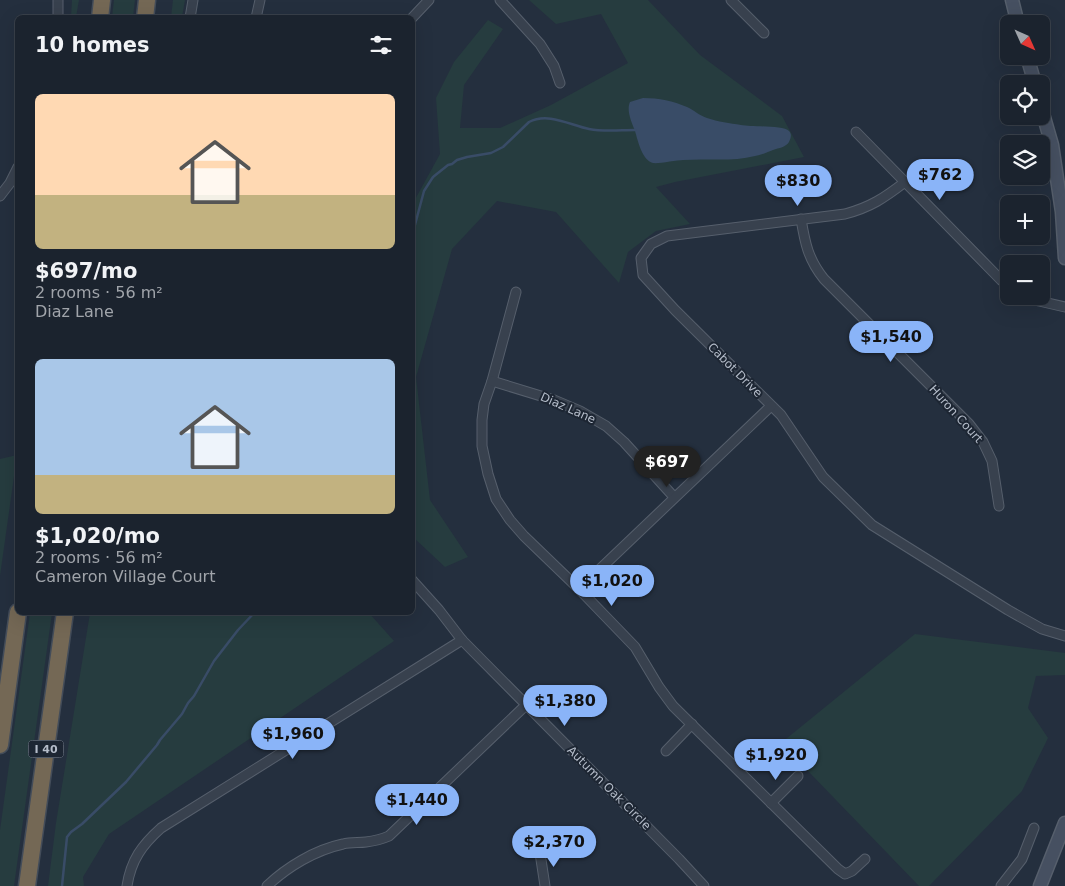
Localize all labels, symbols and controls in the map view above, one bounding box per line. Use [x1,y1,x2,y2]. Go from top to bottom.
north arrow [1000,15,1050,65]
map controls [1000,15,1050,305]
icon: filters [367,31,395,59]
text: 10 homes [35,33,150,57]
button: locate [1000,75,1050,125]
icon: home [170,127,260,217]
button: layers [1000,135,1050,185]
pin: $762 [910,158,970,201]
pin: $830 [768,164,828,207]
text: $762 [918,165,962,184]
text: $830 [776,171,820,190]
button: + [1000,195,1050,245]
button: − [1000,255,1050,305]
text: $697/mo [35,259,137,283]
text: 2 rooms · 56 m² [35,283,163,302]
text: Diaz Lane [35,302,114,321]
pin: $1,540 [850,320,932,363]
text: $1,540 [860,327,922,346]
street label: Cabot Drive [705,340,765,400]
street label: Huron Court [926,382,986,446]
street label: Diaz Lane [538,390,598,426]
icon: home [170,392,260,482]
pin: $697 [637,446,697,488]
text: $697 [645,452,689,471]
text: $1,020/mo [35,524,160,548]
text: 2 rooms · 56 m² [35,548,163,567]
pin: $1,020 [571,564,653,607]
text: Cameron Village Court [35,567,215,586]
text: $1,020 [581,571,643,590]
pin: $1,380 [524,684,606,727]
text: $1,380 [534,691,596,710]
pin: $1,960 [252,718,334,760]
text: $1,960 [262,724,324,743]
pin: $1,920 [735,738,817,781]
road number: I 40 [28,741,64,758]
street label: Autumn Oak Circle [564,743,654,833]
text: $1,920 [745,745,807,764]
pin: $1,440 [376,784,458,826]
text: $1,440 [386,790,448,809]
pin: $2,370 [513,826,595,868]
text: $2,370 [523,832,585,851]

